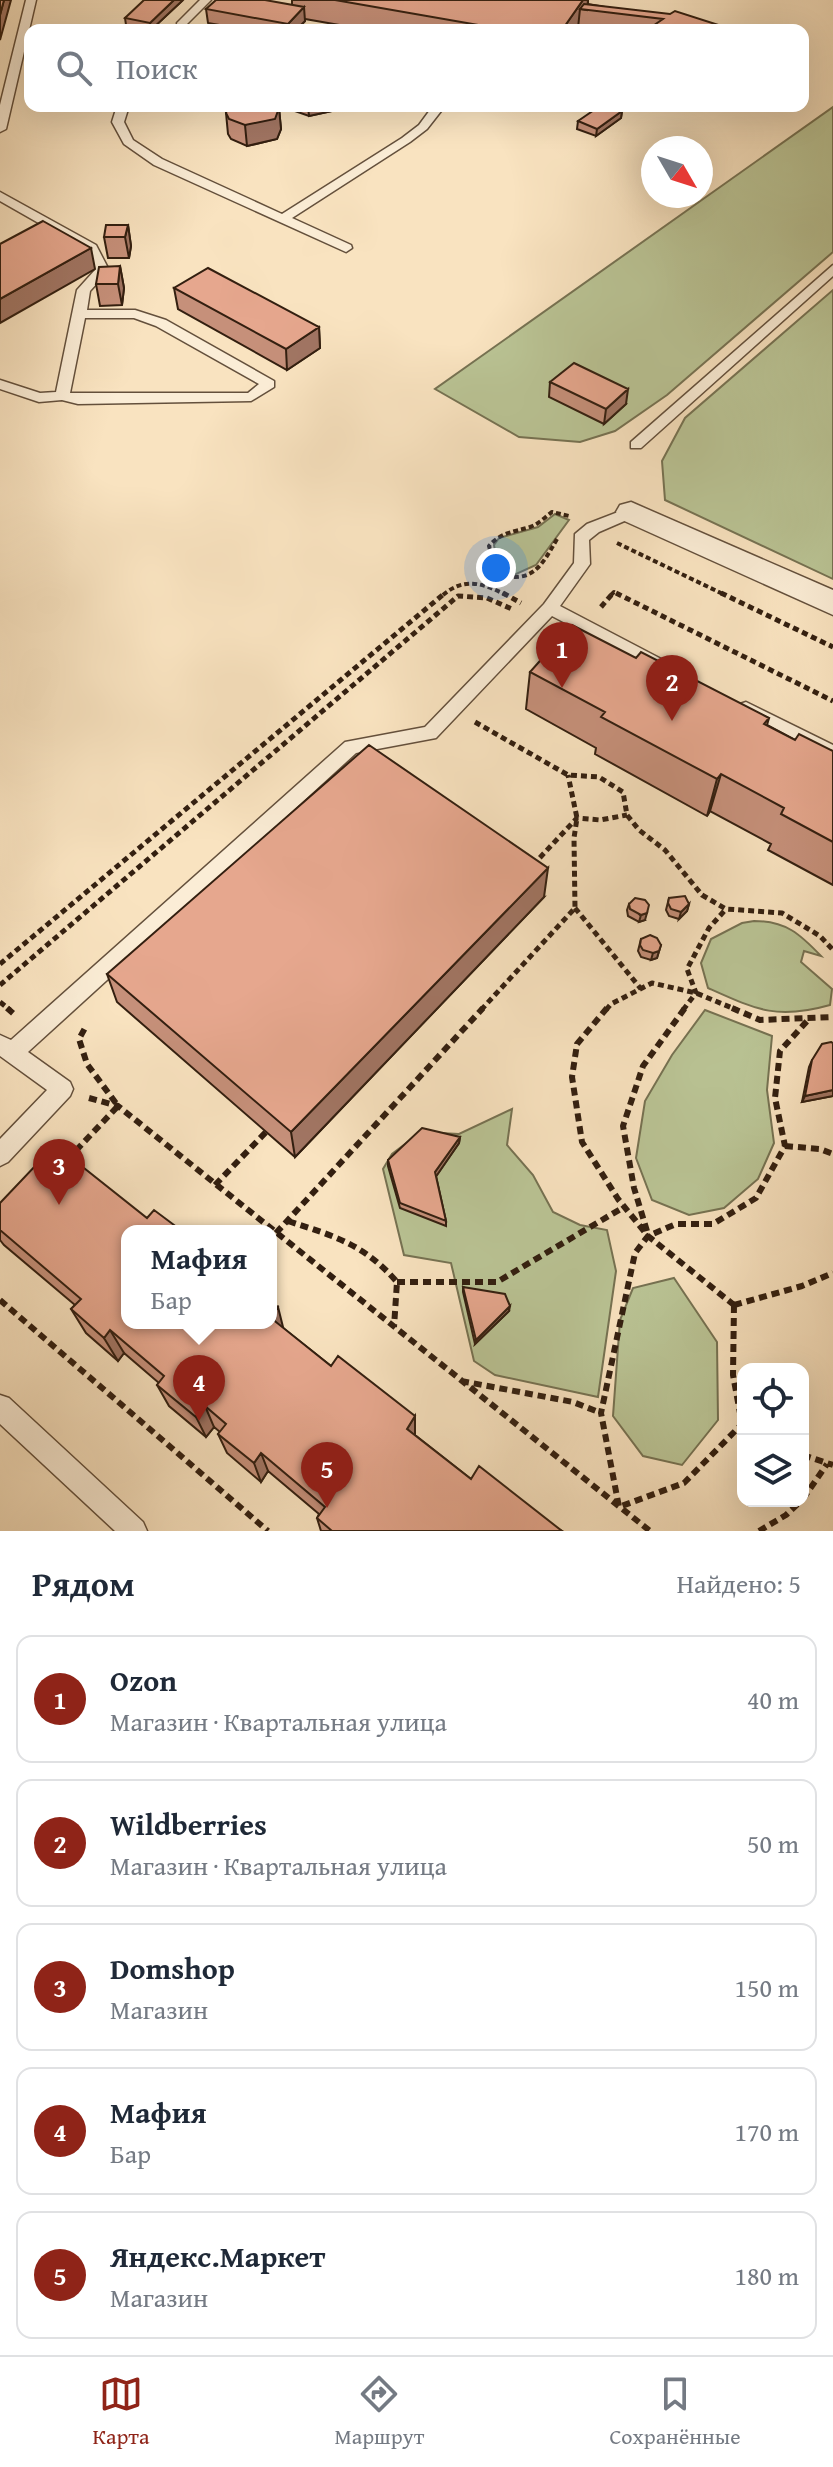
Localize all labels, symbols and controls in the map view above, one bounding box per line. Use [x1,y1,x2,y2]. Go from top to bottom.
search box [24,24,809,112]
icon: search [52,46,96,90]
text: Поиск [116,46,198,90]
north arrow [641,136,713,208]
your location [476,548,516,588]
pin: 1 [536,622,588,688]
pin: 2 [646,655,698,721]
pin: 3 [33,1139,85,1205]
popup [121,1225,277,1329]
text: Мафия [151,1236,247,1280]
text: Бар [151,1280,192,1319]
pin: 4 [173,1355,225,1421]
map controls [737,1363,809,1507]
button: locate [737,1363,809,1435]
button: layers [737,1435,809,1507]
pin: 5 [301,1442,353,1508]
text: Рядом [32,1559,135,1608]
text: Найдено: 5 [677,1564,801,1603]
text: Ozon [110,1658,177,1702]
text: 1 [53,1680,67,1719]
text: 40 m [747,1680,799,1719]
text: Магазин · Квартальная улица [110,1702,447,1741]
text: Wildberries [110,1802,267,1846]
text: 2 [53,1824,67,1863]
text: 50 m [747,1824,799,1863]
text: Магазин · Квартальная улица [110,1846,447,1885]
text: Domshop [110,1946,235,1990]
text: 3 [53,1968,67,2007]
text: 150 m [734,1968,799,2007]
text: Магазин [110,1990,208,2029]
text: Мафия [110,2090,207,2134]
text: 4 [53,2112,67,2151]
text: 170 m [734,2112,799,2151]
text: Бар [110,2134,151,2173]
text: Яндекс.Маркет [110,2234,325,2278]
text: 5 [53,2256,67,2295]
text: 180 m [734,2256,799,2295]
text: Магазин [110,2278,208,2317]
tab: Карта [92,2372,149,2452]
tab: Маршрут [334,2372,424,2452]
tab: Сохранённые [609,2372,740,2452]

